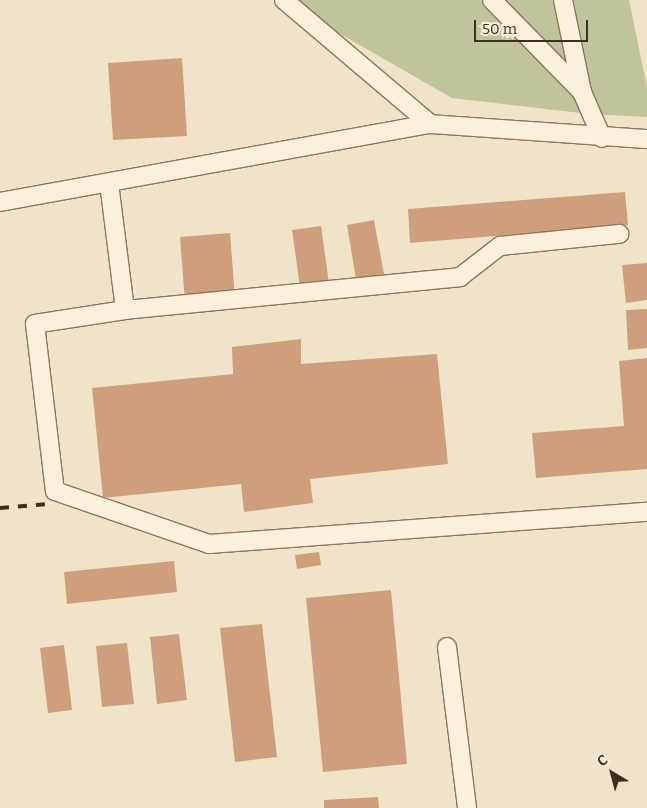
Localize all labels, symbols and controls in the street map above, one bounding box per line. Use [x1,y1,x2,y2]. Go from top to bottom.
scale bar [477,10,591,42]
text: 50 m [482,20,517,38]
north arrow [587,748,637,798]
text: С [594,751,611,770]

